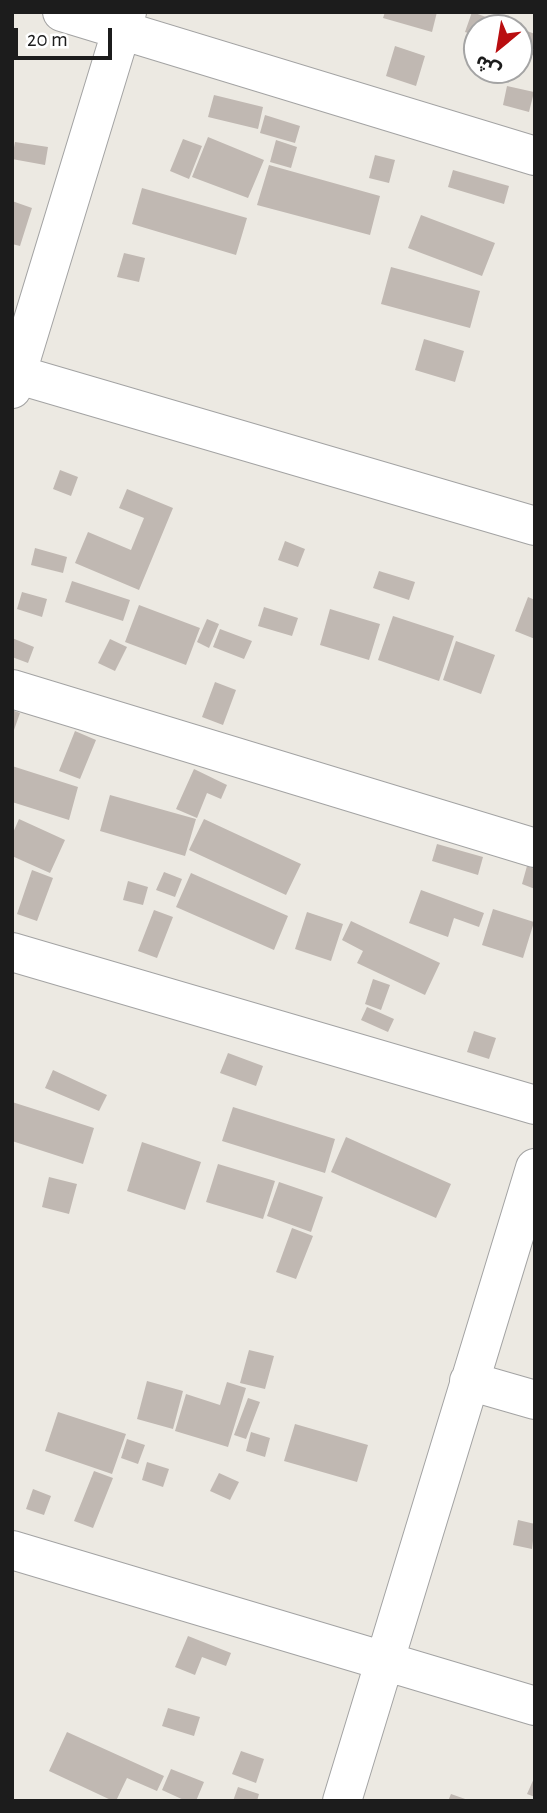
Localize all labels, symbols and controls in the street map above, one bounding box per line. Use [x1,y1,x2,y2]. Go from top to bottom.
scale bar [18,14,116,58]
north arrow [463,14,533,84]
text: 20 m [27,29,68,50]
text: ش [472,51,504,81]

